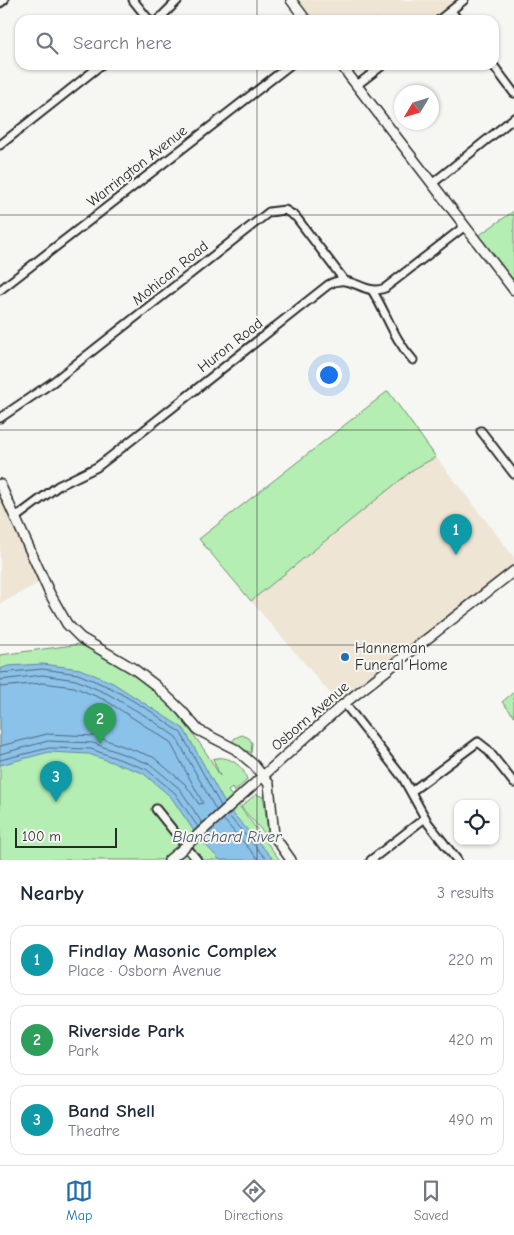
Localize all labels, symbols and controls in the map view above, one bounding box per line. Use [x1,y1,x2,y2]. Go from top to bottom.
search box [15,15,499,70]
icon: search [33,29,61,57]
text: Search here [73,32,172,54]
north arrow [394,85,439,130]
street label: Warrington Avenue [83,121,191,211]
street label: Mohican Road [128,237,212,309]
street label: Huron Road [194,314,266,376]
your location [316,362,342,388]
pin: 1 [440,514,472,555]
place label: Hanneman Funeral Home [355,639,448,674]
marker: Hanneman Funeral Home [339,651,351,663]
street label: Osborn Avenue [268,677,353,755]
pin: 2 [84,703,116,744]
pin: 3 [40,761,72,802]
map controls [454,800,499,845]
button: locate [454,800,499,845]
scale bar [15,825,118,848]
text: 100 m [22,828,61,845]
water label: Blanchard River [172,828,282,846]
text: Nearby [20,881,84,905]
text: 3 results [437,884,494,902]
text: Findlay Masonic Complex [68,940,276,962]
text: 1 [34,951,40,969]
text: 220 m [448,951,493,969]
text: Place · Osborn Avenue [68,962,221,980]
text: Riverside Park [68,1020,184,1042]
text: 2 [33,1031,41,1049]
text: 420 m [449,1031,493,1049]
text: Park [68,1042,99,1060]
text: Band Shell [68,1100,155,1122]
text: 3 [33,1111,41,1129]
text: 490 m [448,1111,493,1129]
text: Theatre [68,1122,120,1140]
tab: Map [65,1177,93,1224]
tab: Directions [224,1177,283,1224]
tab: Saved [414,1177,449,1224]

